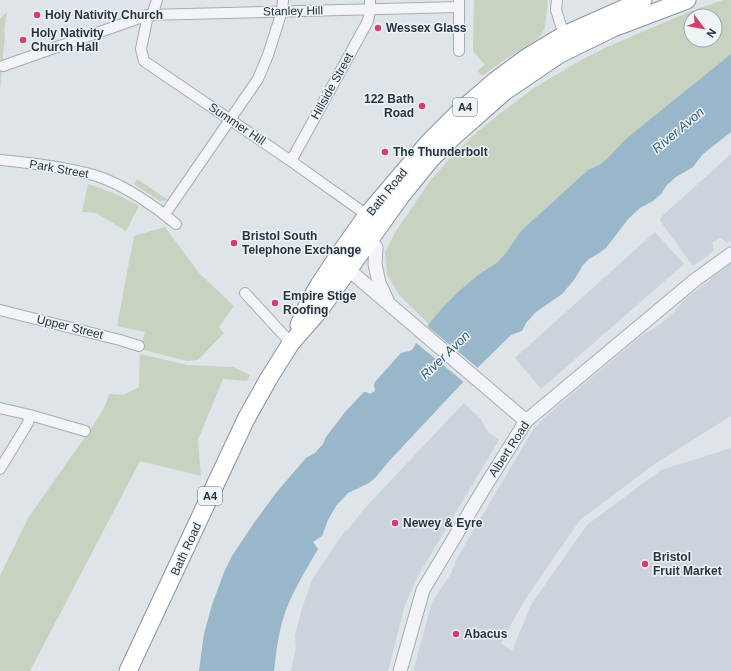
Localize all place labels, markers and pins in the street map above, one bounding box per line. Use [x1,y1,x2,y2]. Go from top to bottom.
place label: Holy Nativity Church [45,8,163,22]
marker: Holy Nativity Church [32,10,42,20]
place label: Wessex Glass [386,21,467,35]
marker: Wessex Glass [373,23,383,33]
place label: Holy Nativity Church Hall [31,26,104,54]
marker: Holy Nativity Church Hall [18,35,28,45]
place label: 122 Bath Road [364,92,414,120]
marker: 122 Bath Road [417,101,427,111]
place label: The Thunderbolt [393,145,488,159]
marker: The Thunderbolt [380,147,390,157]
place label: Bristol South Telephone Exchange [242,229,361,257]
marker: Bristol South Telephone Exchange [229,238,239,248]
place label: Empire Stige Roofing [283,289,357,317]
marker: Empire Stige Roofing [270,298,280,308]
place label: Newey & Eyre [403,516,483,530]
marker: Newey & Eyre [390,518,400,528]
place label: Bristol Fruit Market [653,550,722,578]
marker: Bristol Fruit Market [640,559,650,569]
place label: Abacus [464,627,508,641]
marker: Abacus [451,629,461,639]

